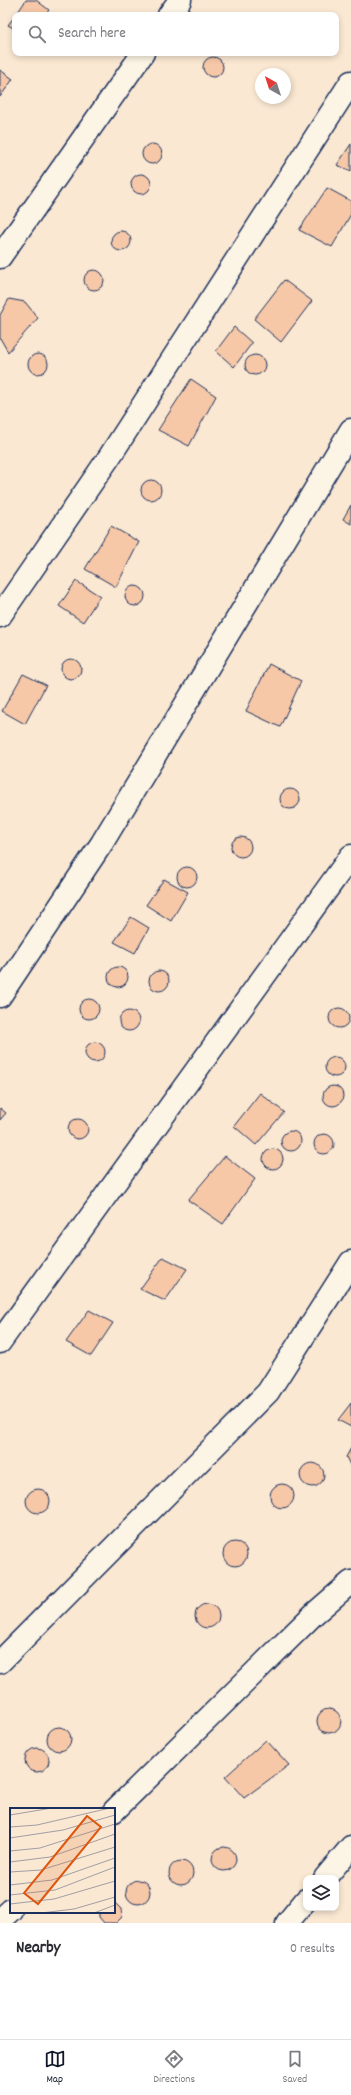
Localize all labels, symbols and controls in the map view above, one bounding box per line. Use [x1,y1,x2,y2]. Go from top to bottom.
search box [12,12,339,56]
icon: search [26,23,48,45]
text: Search here [58,23,126,45]
north arrow [255,68,291,104]
inset map [10,1808,115,1913]
map controls [303,1875,339,1911]
button: layers [303,1875,339,1911]
text: Nearby [16,1937,60,1961]
text: 0 results [290,1940,335,1959]
tab: Map [44,2048,66,2088]
tab: Directions [153,2048,195,2088]
tab: Saved [283,2048,307,2088]

